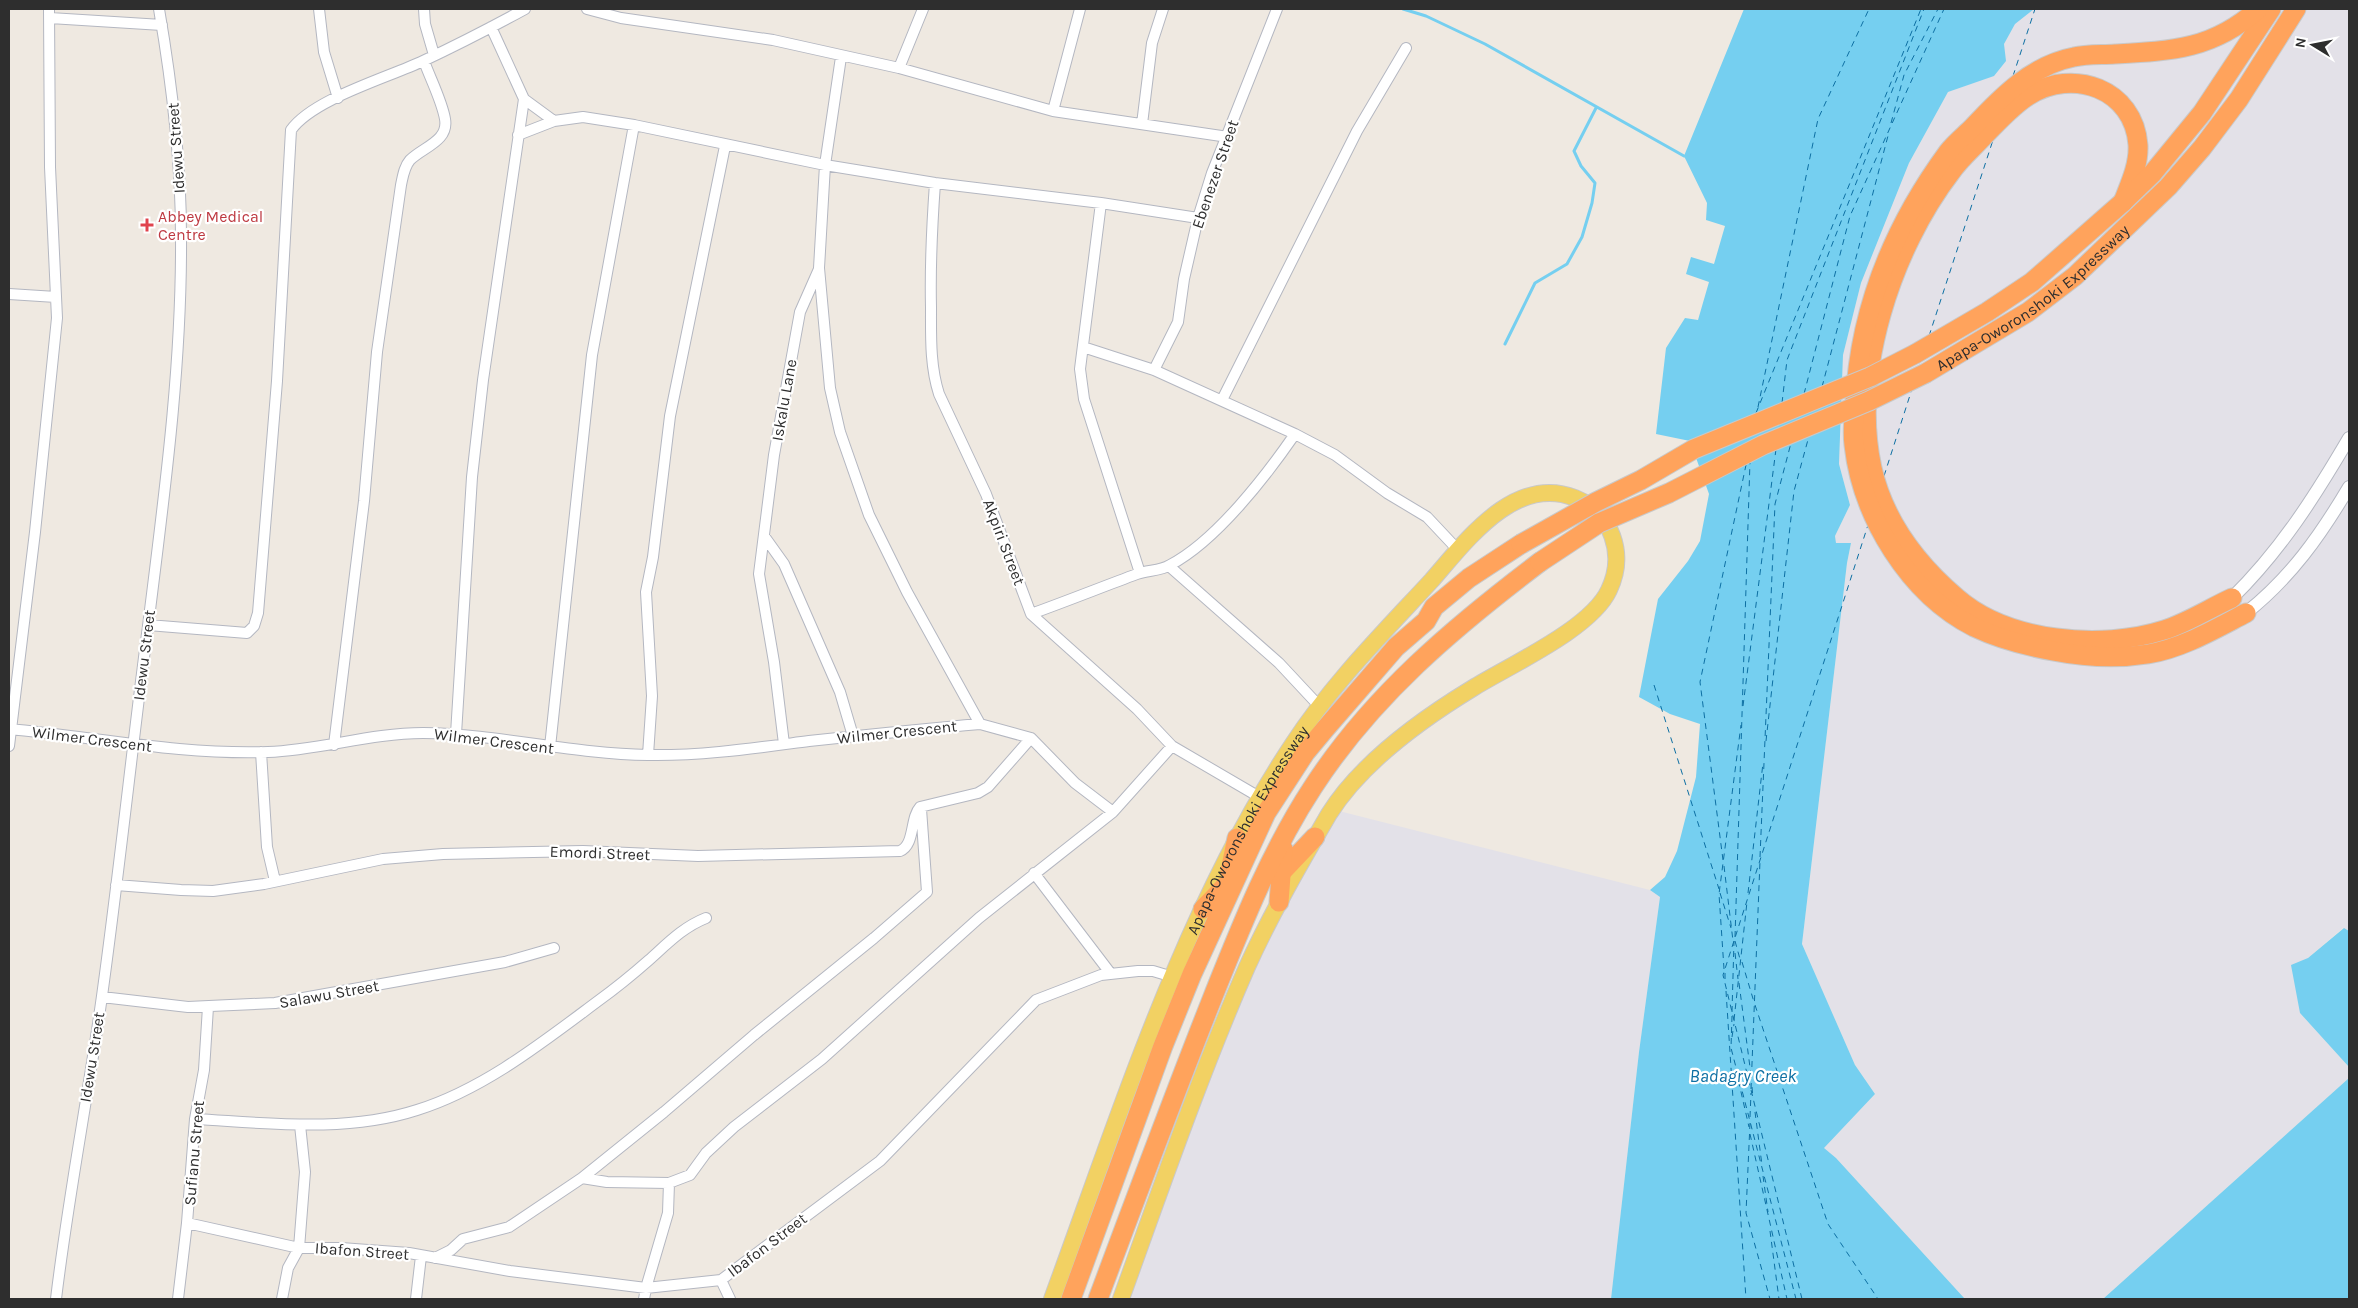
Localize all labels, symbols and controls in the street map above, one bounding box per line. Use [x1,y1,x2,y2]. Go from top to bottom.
north arrow [2288,20,2338,70]
text: N [2291,36,2310,49]
street label: Idewu Street [163,102,189,194]
street label: Ebenezer Street [1187,117,1243,231]
place label: Abbey Medical Centre [158,207,263,244]
marker: Abbey Medical Centre [140,218,154,232]
street label: Apapa-Oworonshoki Expressway [1932,220,2133,374]
street label: Iskalu Lane [767,358,801,442]
street label: Akpiri Street [979,496,1029,588]
street label: Idewu Street [129,609,159,701]
street label: Wilmer Crescent [836,716,958,748]
street label: Apapa-Oworonshoki Expressway [1182,721,1312,937]
street label: Wilmer Crescent [31,722,153,756]
street label: Wilmer Crescent [433,724,555,758]
street label: Emordi Street [549,842,651,864]
street label: Salawu Street [278,976,380,1012]
street label: Idewu Street [75,1010,109,1104]
water label: Badagry Creek [1690,1065,1797,1087]
street label: Sufianu Street [180,1100,208,1206]
street label: Ibafon Street [724,1209,810,1281]
street label: Ibafon Street [314,1238,410,1264]

